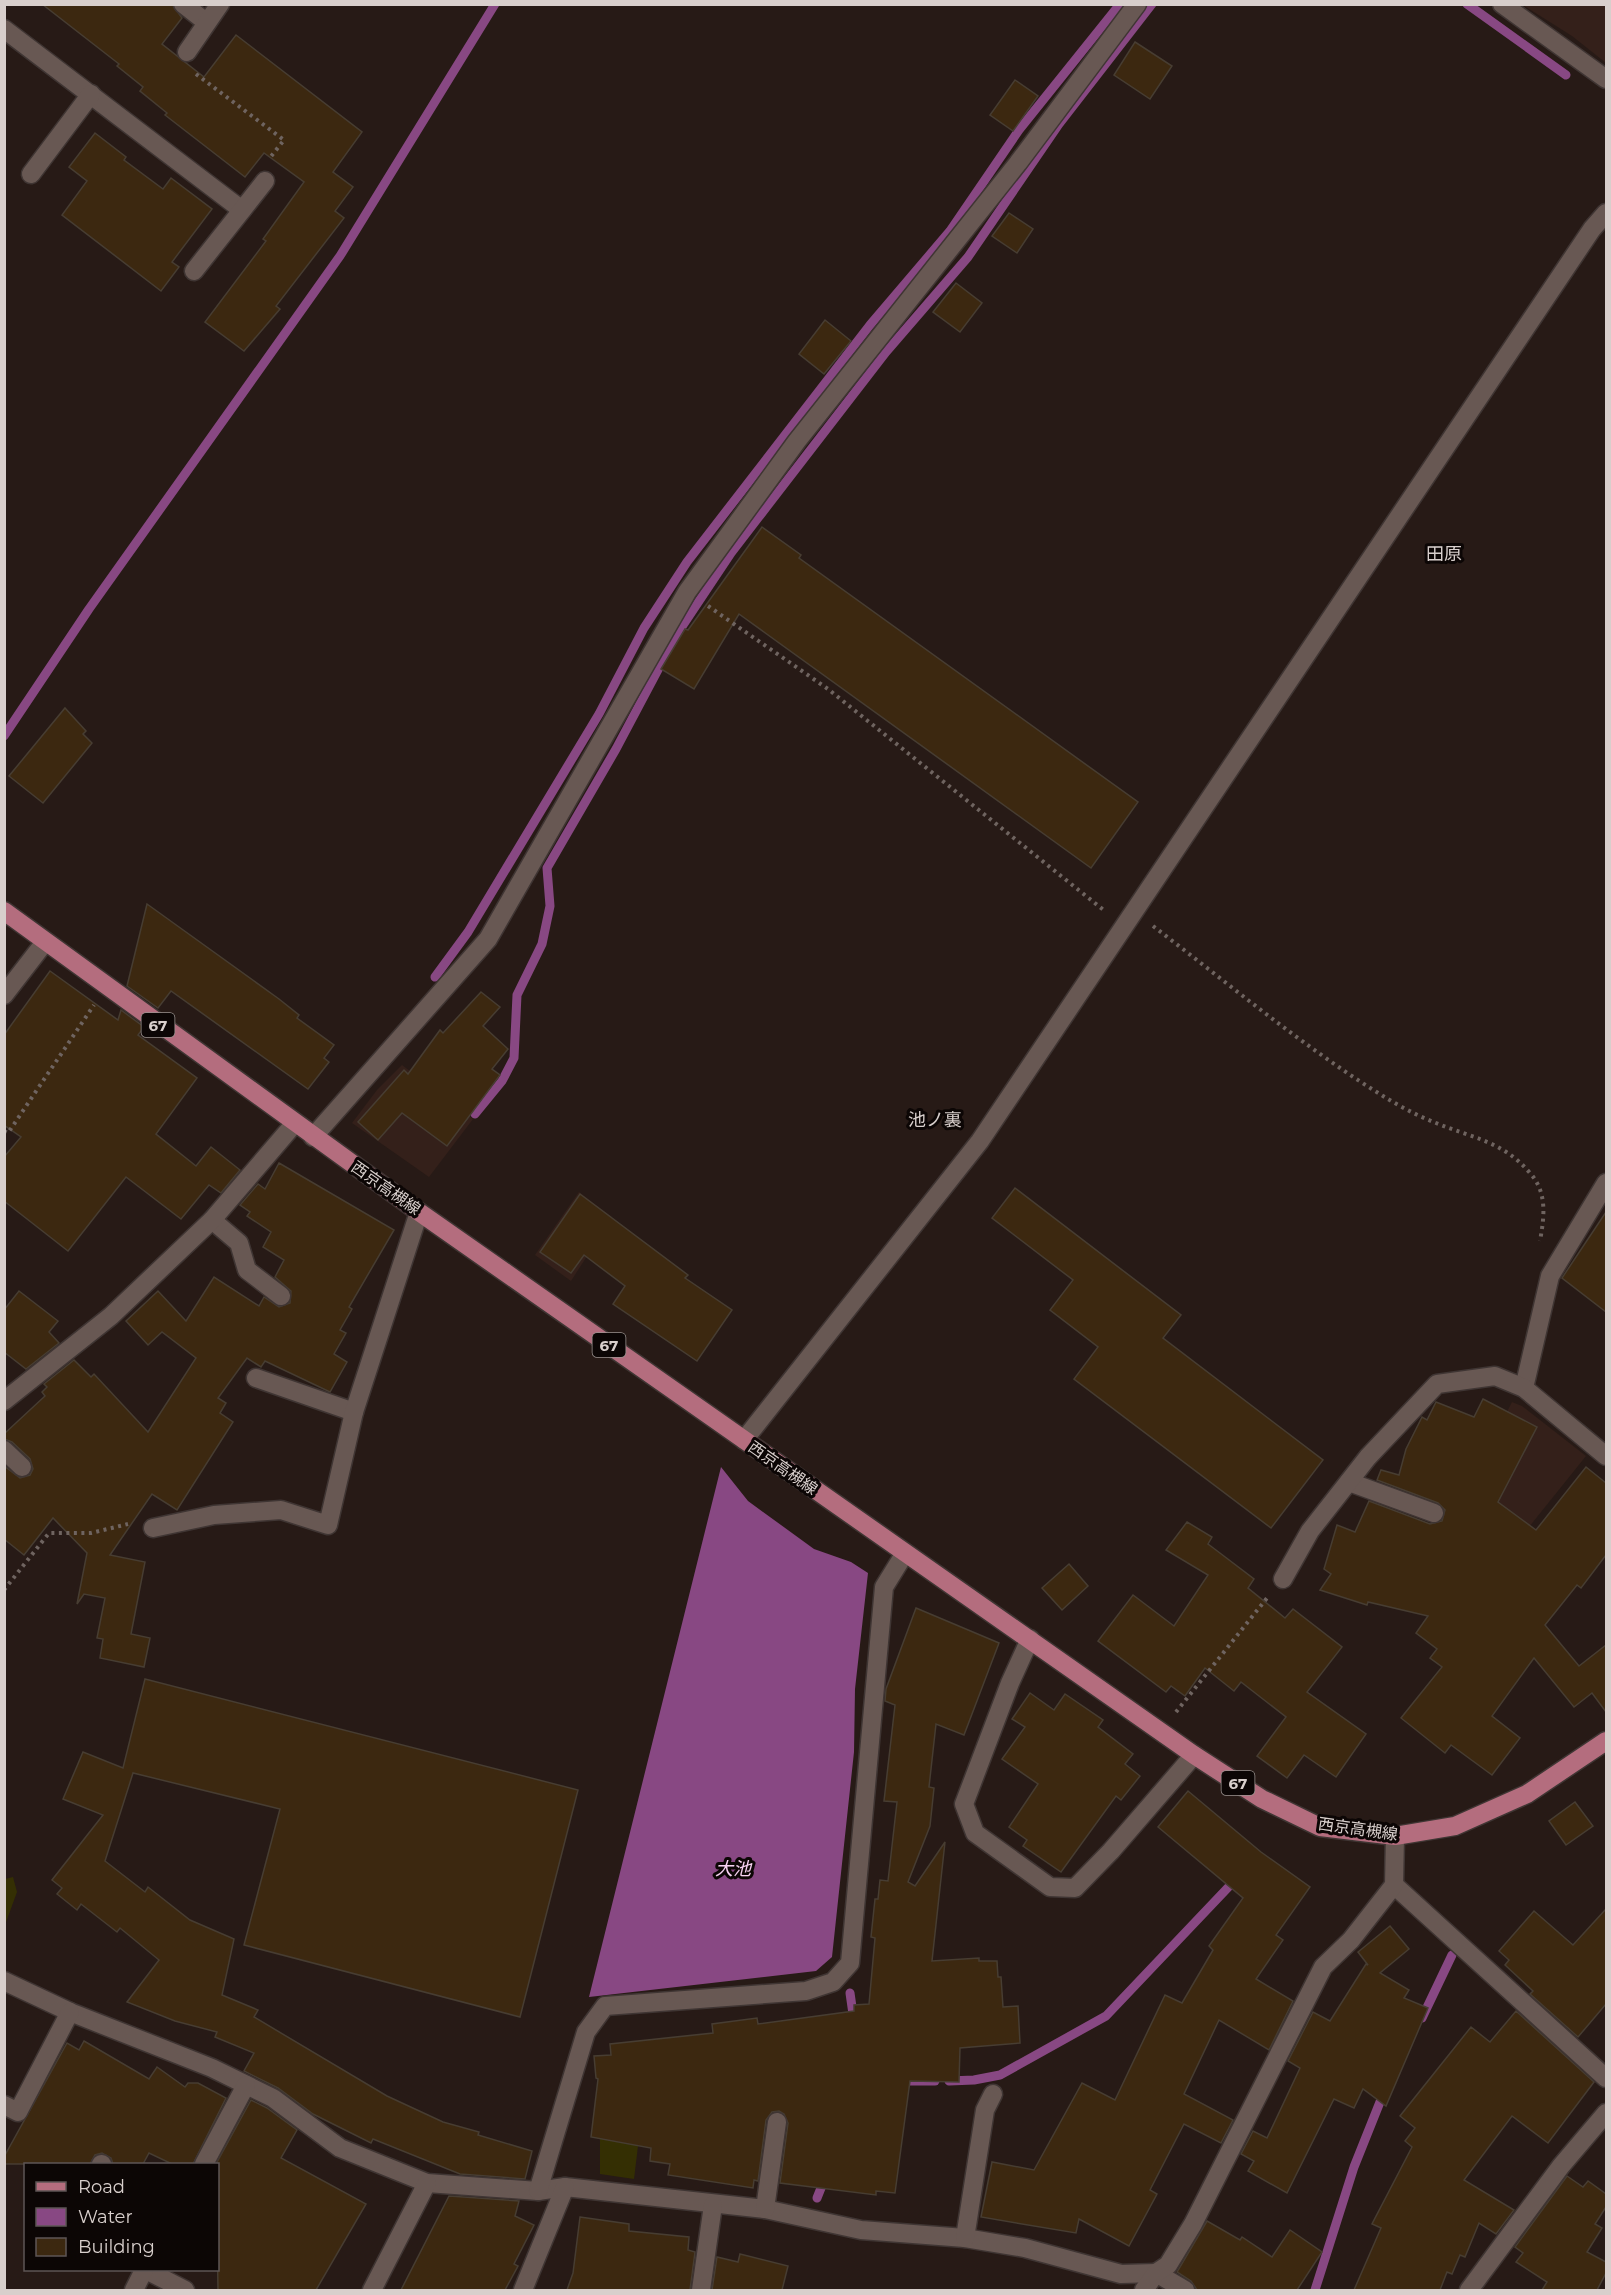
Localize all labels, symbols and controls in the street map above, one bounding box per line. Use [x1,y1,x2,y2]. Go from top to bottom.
district label: 田原 [1426,543,1462,565]
road number: 67 [142,1013,174,1037]
district label: 池ノ裏 [908,1109,962,1131]
street label: 西京高槻線 [348,1157,424,1219]
road number: 67 [592,1333,626,1357]
street label: 西京高槻線 [745,1437,821,1499]
road number: 67 [1222,1771,1254,1795]
street label: 西京高槻線 [1317,1814,1399,1844]
water label: 大池 [715,1858,753,1880]
legend [24,2163,219,2271]
text: Road [78,2176,125,2198]
text: Water [78,2206,133,2228]
text: Building [78,2236,155,2258]

